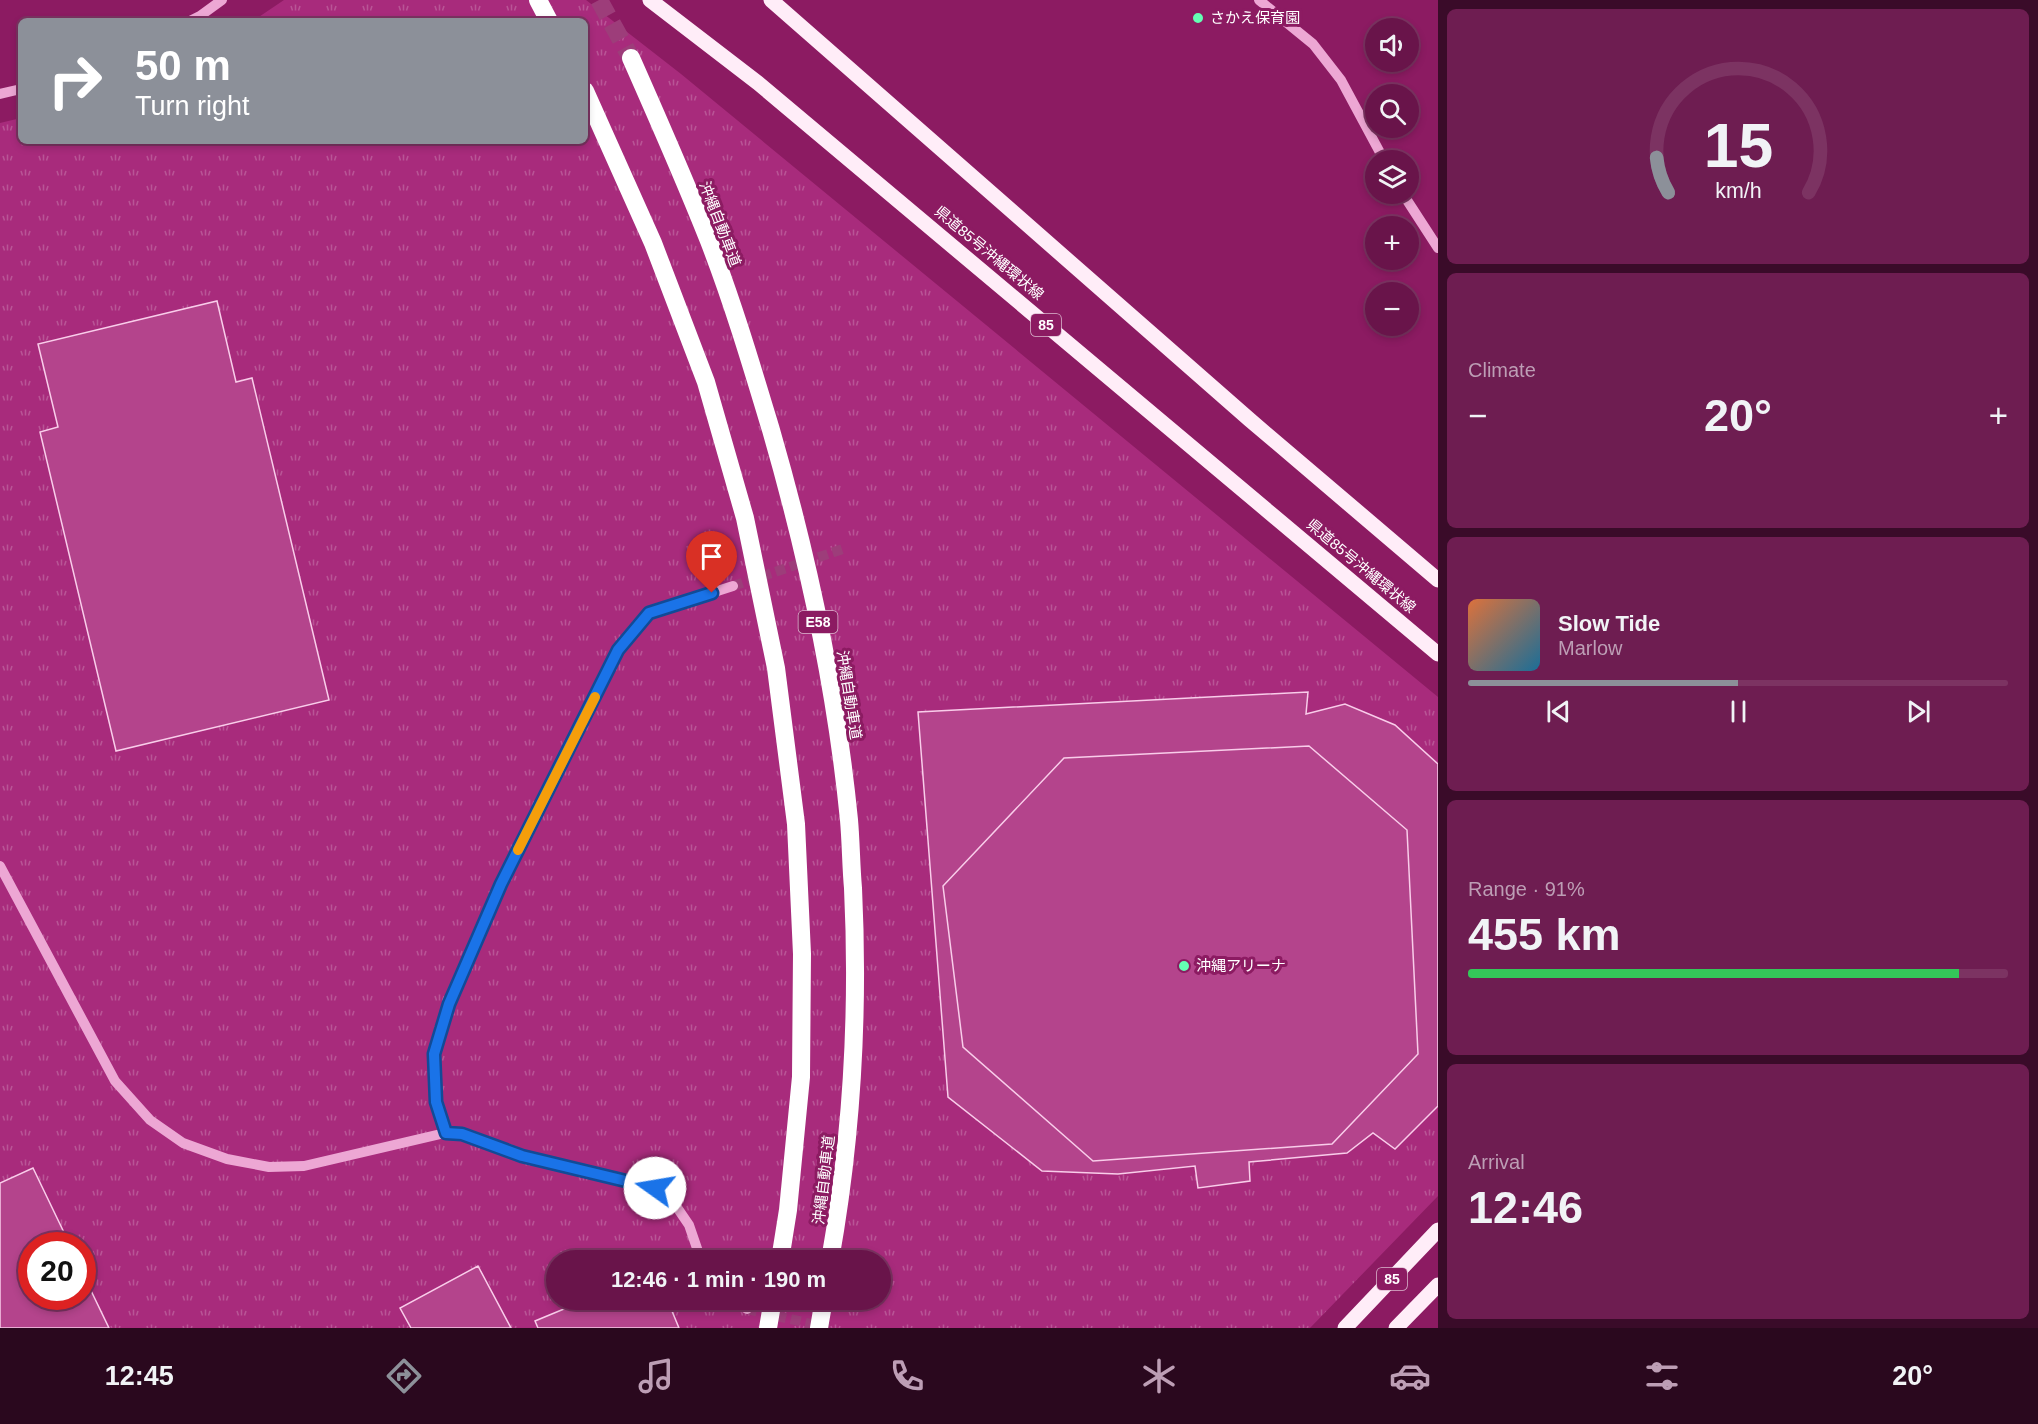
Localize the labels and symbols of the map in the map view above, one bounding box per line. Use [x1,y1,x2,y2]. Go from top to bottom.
place label: さかえ保育園 [1210,9,1300,26]
marker: さかえ保育園 [1191,11,1205,25]
street label: 沖縄自動車道 [696,179,745,269]
street label: 県道85号沖縄環状線 [932,202,1047,303]
road number: 85 [1031,314,1061,336]
street label: 県道85号沖縄環状線 [1304,515,1419,616]
pin [686,531,737,593]
road number: E58 [798,611,838,633]
street label: 沖縄自動車道 [834,649,865,741]
place label: 沖縄アリーナ [1196,957,1286,974]
marker: 沖縄アリーナ [1177,959,1191,973]
street label: 沖縄自動車道 [810,1134,837,1226]
position arrow [623,1156,687,1220]
speed limit sign: 20 [18,1232,96,1310]
road number: 85 [1377,1268,1407,1290]

